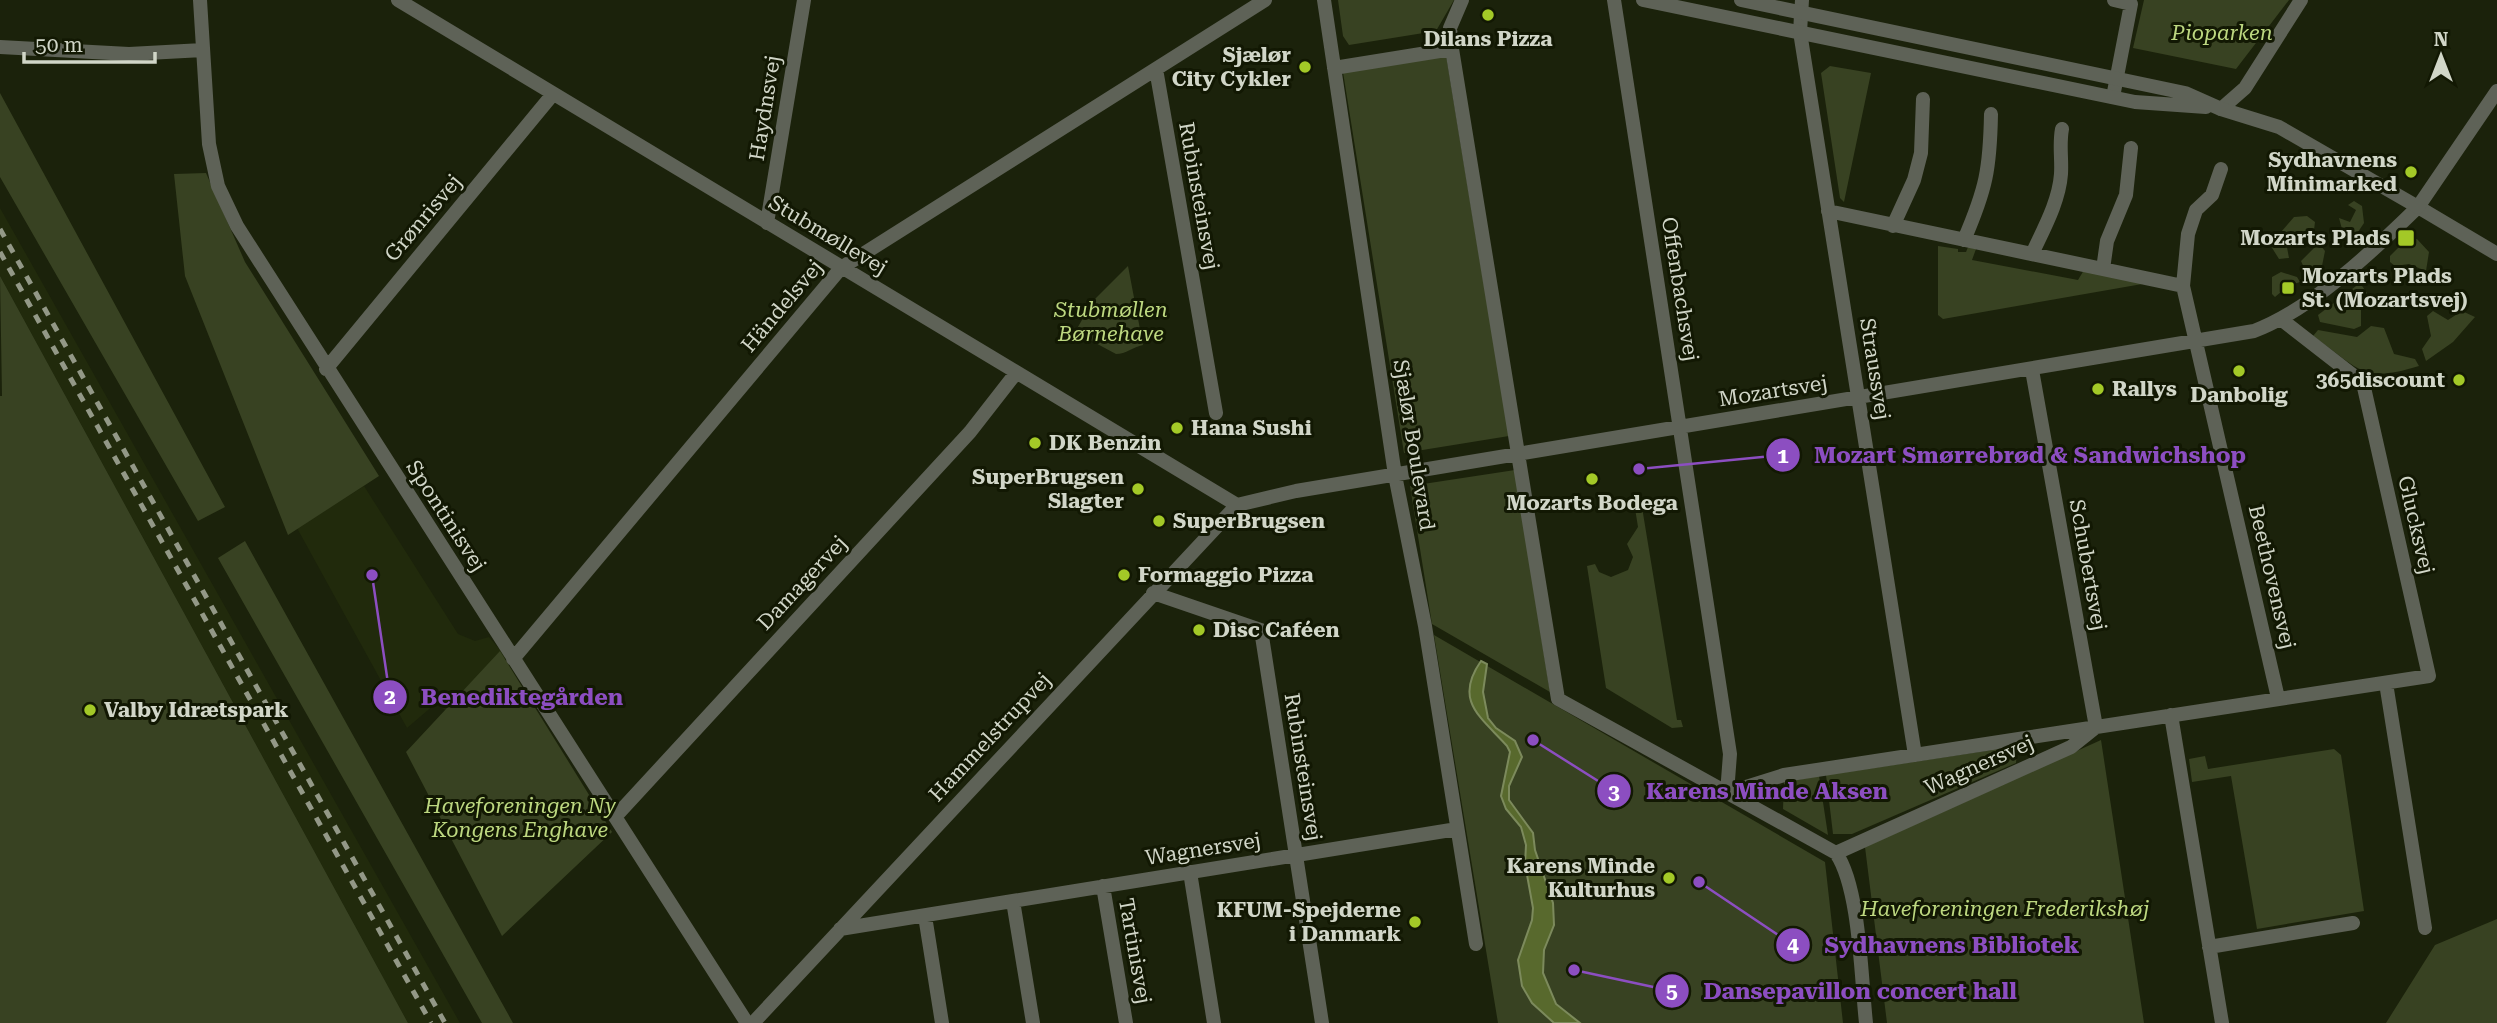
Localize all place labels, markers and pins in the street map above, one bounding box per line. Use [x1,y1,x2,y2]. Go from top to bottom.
marker: Dilans Pizza [1480,7,1496,23]
place label: Dilans Pizza [1423,27,1553,51]
place label: Sjælør City Cykler [1172,43,1291,91]
marker: Sjælør City Cykler [1297,59,1313,75]
place label: Sydhavnens Minimarked [2267,148,2397,196]
marker: Sydhavnens Minimarked [2403,164,2419,180]
place label: Mozarts Plads [2240,226,2390,250]
marker: Mozarts Plads [2396,228,2416,248]
place label: Mozarts Plads St. (Mozartsvej) [2302,264,2468,312]
marker: Mozarts Plads St. (Mozartsvej) [2280,280,2296,296]
marker: Danbolig [2231,363,2247,379]
place label: 365discount [2316,368,2445,392]
marker: 365discount [2451,372,2467,388]
place label: Rallys [2112,377,2177,401]
marker: Rallys [2090,381,2106,397]
place label: Danbolig [2190,383,2288,407]
place label: Hana Sushi [1191,416,1312,440]
marker: Hana Sushi [1169,420,1185,436]
place label: DK Benzin [1049,431,1161,455]
callout: Mozart Smørrebrød & Sandwichshop [1765,433,2260,477]
marker: DK Benzin [1027,435,1043,451]
place label: SuperBrugsen Slagter [972,465,1124,513]
marker: Mozarts Bodega [1584,471,1600,487]
marker: SuperBrugsen Slagter [1130,481,1146,497]
place label: Mozarts Bodega [1506,491,1678,515]
place label: SuperBrugsen [1173,509,1325,533]
marker: SuperBrugsen [1151,513,1167,529]
place label: Formaggio Pizza [1138,563,1314,587]
marker: Formaggio Pizza [1116,567,1132,583]
place label: Disc Caféen [1213,618,1340,642]
marker: Disc Caféen [1191,622,1207,638]
callout: Benediktegården [372,675,637,719]
place label: Valby Idrætspark [104,698,289,722]
marker: Valby Idrætspark [82,702,98,718]
callout: Karens Minde Aksen [1597,769,1902,813]
place label: Karens Minde Kulturhus [1507,854,1655,902]
marker: Karens Minde Kulturhus [1661,870,1677,886]
place label: KFUM-Spejderne i Danmark [1217,898,1402,946]
marker: KFUM-Spejderne i Danmark [1407,914,1423,930]
callout: Sydhavnens Bibliotek [1775,923,2093,967]
callout: Dansepavillon concert hall [1654,969,2031,1013]

